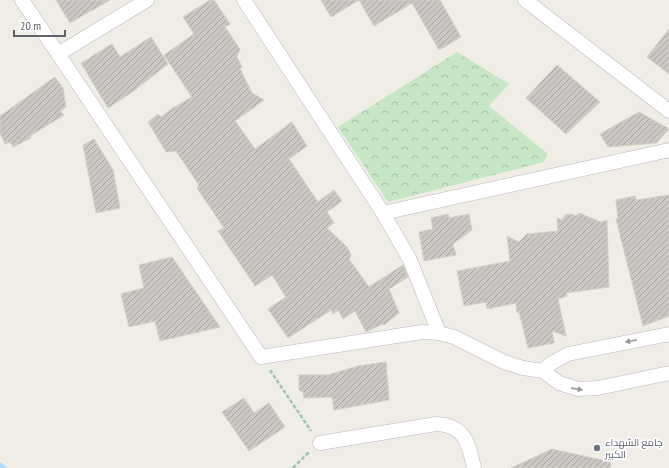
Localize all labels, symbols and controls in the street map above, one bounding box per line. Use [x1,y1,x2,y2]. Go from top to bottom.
scale bar [14,12,65,38]
text: 20 m [20,18,41,33]
one-way arrow [625,339,637,345]
one-way arrow [571,385,583,392]
place label: جامع الشهداء الكبير [604,436,662,461]
marker: جامع الشهداء الكبير [592,443,602,453]

